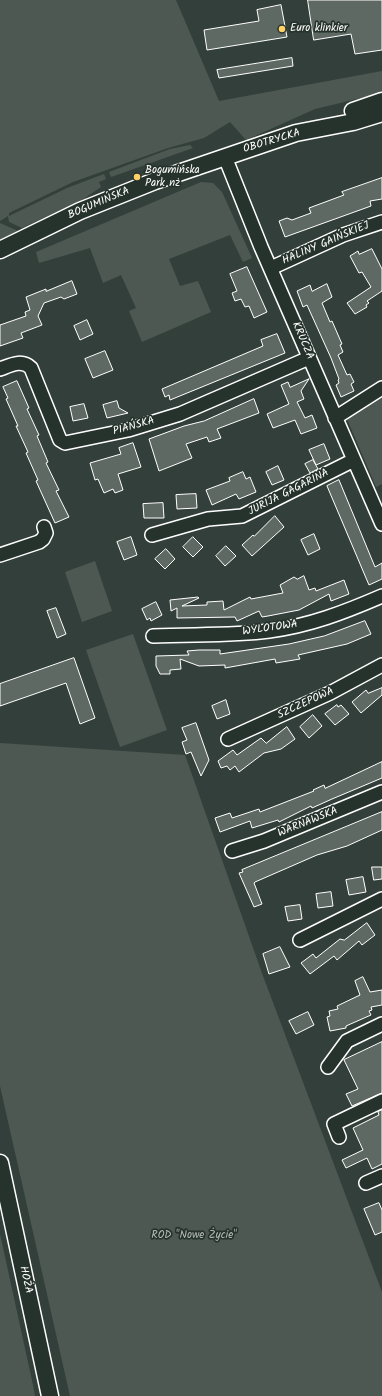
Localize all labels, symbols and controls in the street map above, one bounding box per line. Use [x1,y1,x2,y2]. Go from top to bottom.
place label: Euro klinkier [290,22,347,36]
marker: Euro klinkier [277,24,287,34]
street label: OBOTRYCKA [242,127,302,157]
place label: Bogumińska Park nż [145,164,200,190]
marker: Bogumińska Park nż [132,172,142,182]
street label: BOGUMIŃSKA [66,185,132,223]
street label: HALINY GAIŃSKIEJ [280,220,372,268]
street label: KRUCZA [288,320,316,362]
street label: PIAŃSKA [112,415,156,439]
street label: JURIJA GAGARINA [247,467,331,519]
street label: WYLOTOWA [242,619,298,639]
street label: SZCZEPOWA [276,685,336,723]
street label: WARNAWSKA [276,805,340,841]
park label: ROD "Nowe Życie" [151,1229,237,1243]
street label: HOŻA [16,1265,34,1295]

